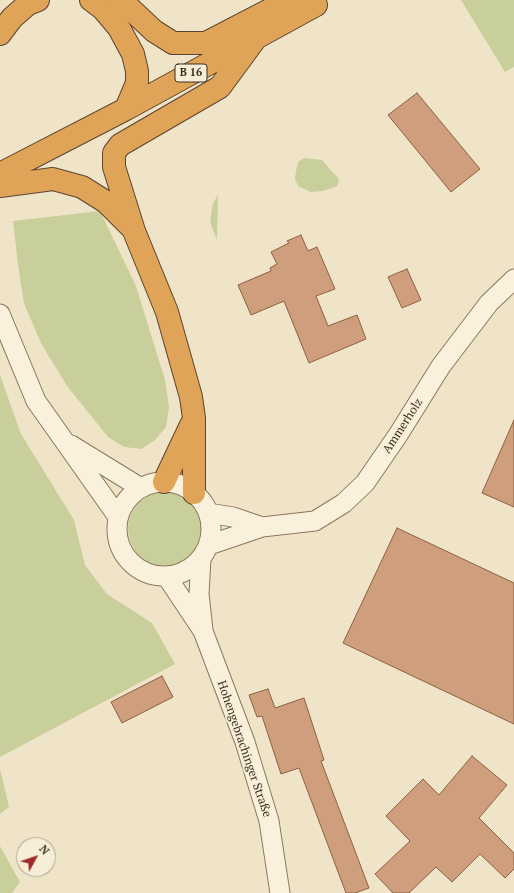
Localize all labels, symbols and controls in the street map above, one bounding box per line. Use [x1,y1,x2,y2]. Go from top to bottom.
road number: B 16 [175,64,207,82]
street label: Ammerholz [380,396,426,456]
street label: Hohengebrachinger Straße [214,679,274,819]
north arrow [16,837,56,877]
text: N [36,842,52,858]

